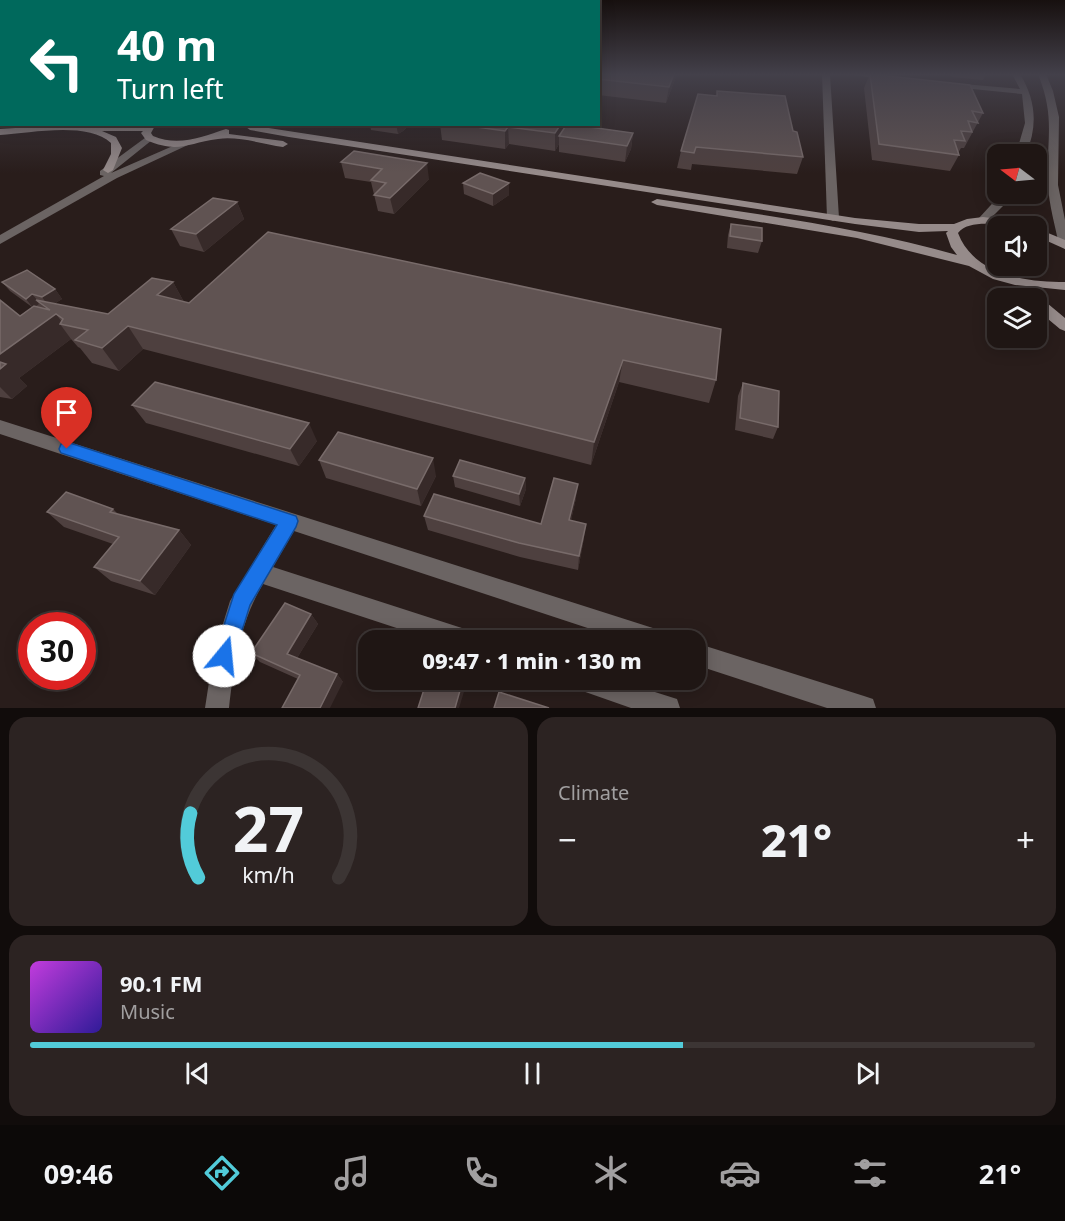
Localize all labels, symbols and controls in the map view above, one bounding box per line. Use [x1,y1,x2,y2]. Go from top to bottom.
text: 40 m [117,16,217,73]
icon: left [18,24,96,102]
text: Turn left [117,70,223,107]
north arrow [987,144,1047,204]
map controls [987,144,1047,348]
button: sound [987,216,1047,276]
button: layers [987,288,1047,348]
pin [41,387,92,449]
icon: arrive [50,396,83,429]
speed limit sign: 30 [18,612,96,690]
position arrow [192,624,256,688]
text: 09:47 · 1 min · 130 m [422,645,642,675]
text: Climate [558,779,629,806]
text: 27 [233,785,304,870]
text: 21° [761,809,832,870]
text: − [558,817,577,862]
text: + [1016,817,1035,862]
text: km/h [242,861,295,890]
text: 90.1 FM [120,968,202,998]
text: Music [120,998,175,1025]
icon: previous [181,1057,214,1090]
icon: pause [516,1057,549,1090]
icon: next [851,1057,884,1090]
icon: directions [201,1152,243,1194]
icon: music [331,1152,373,1194]
icon: phone [460,1152,502,1194]
icon: climate [590,1152,632,1194]
icon: car [719,1152,761,1194]
icon: filters [849,1152,891,1194]
text: 09:46 [44,1155,113,1192]
text: 21° [979,1155,1021,1192]

